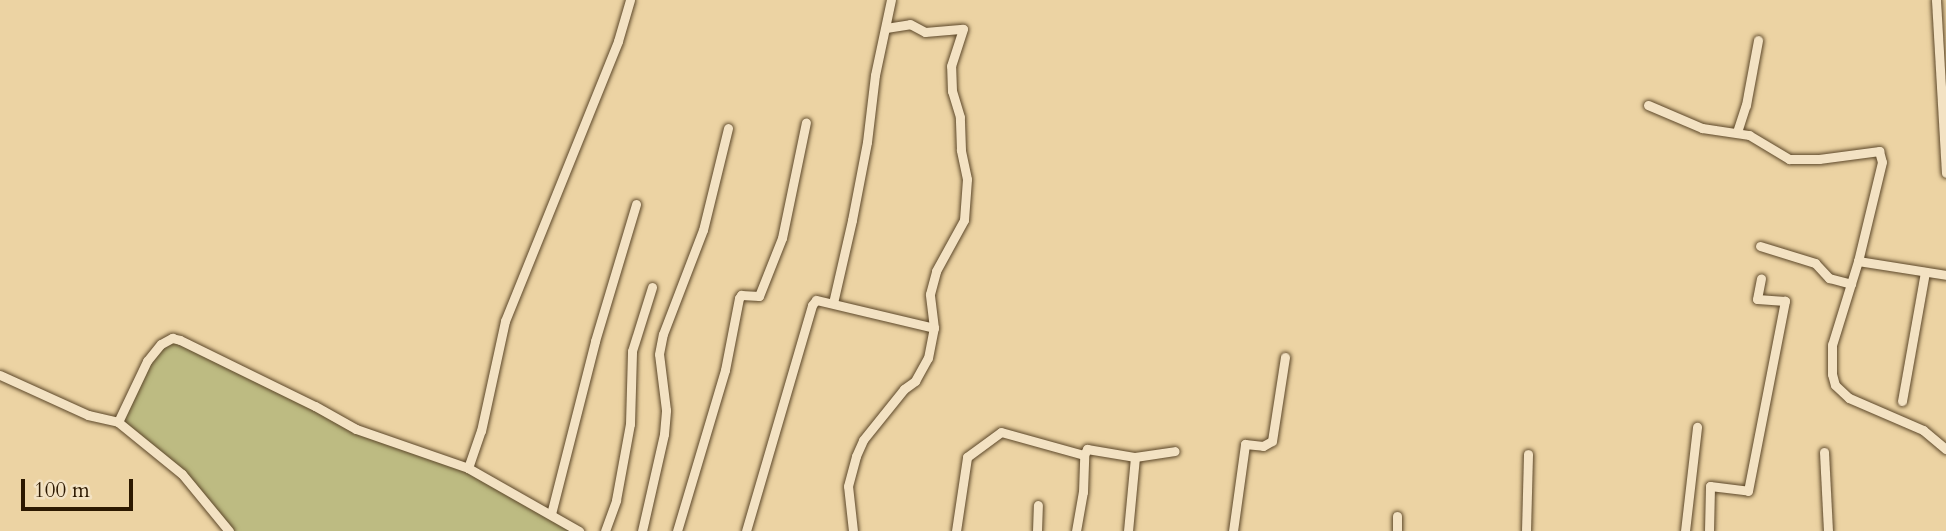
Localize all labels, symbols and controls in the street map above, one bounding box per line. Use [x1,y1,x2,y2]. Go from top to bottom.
scale bar [24,464,136,508]
text: 100 m [34,476,90,505]

